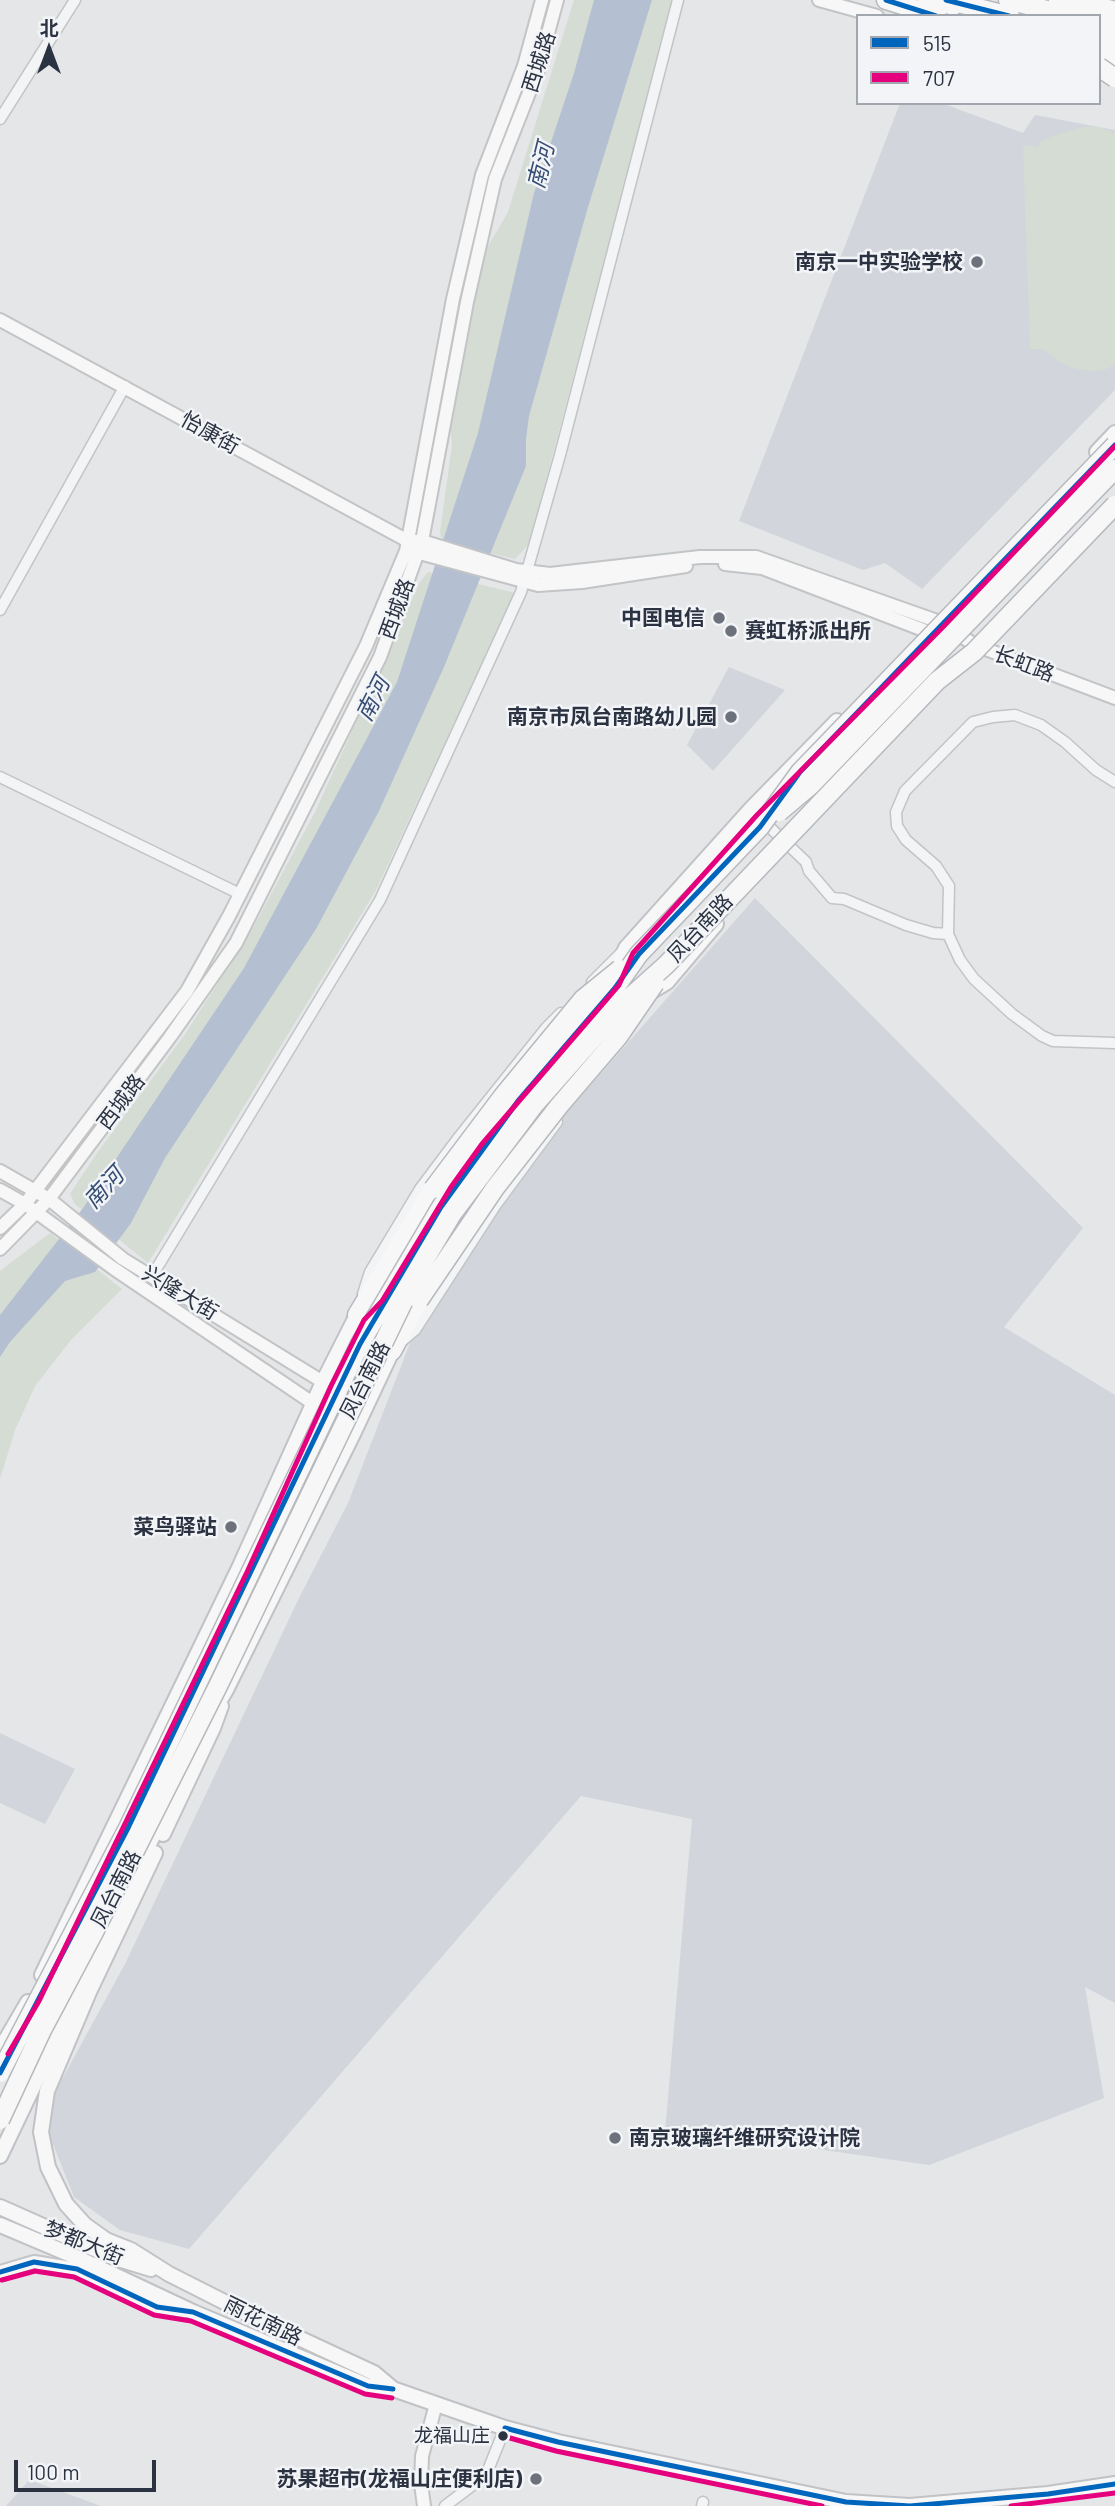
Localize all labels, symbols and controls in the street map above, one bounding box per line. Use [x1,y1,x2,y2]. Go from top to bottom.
north arrow [14,14,84,84]
legend [856,14,1101,105]
text: 北 [39,16,59,39]
street label: 西城路 [517,28,561,96]
text: 515 [923,30,951,55]
text: 707 [923,65,955,90]
water label: 南河 [522,140,560,192]
place label: 南京一中实验学校 [795,249,963,275]
marker: 南京一中实验学校 [969,254,985,270]
street label: 怡康街 [176,407,244,459]
street label: 西城路 [374,575,420,643]
place label: 中国电信 [621,605,705,631]
marker: 中国电信 [711,610,727,626]
place label: 赛虹桥派出所 [745,618,871,644]
marker: 赛虹桥派出所 [723,623,739,639]
street label: 长虹路 [990,641,1058,687]
water label: 南河 [350,672,396,726]
place label: 南京市凤台南路幼儿园 [507,704,717,730]
marker: 南京市凤台南路幼儿园 [723,709,739,725]
street label: 凤台南路 [662,889,738,967]
street label: 西城路 [92,1069,150,1135]
water label: 南河 [78,1162,130,1214]
street label: 兴隆大街 [138,1261,222,1325]
street label: 凤台南路 [335,1337,395,1423]
place label: 菜鸟驿站 [133,1514,217,1540]
marker: 菜鸟驿站 [223,1519,239,1535]
street label: 凤台南路 [86,1846,146,1932]
place label: 南京玻璃纤维研究设计院 [629,2125,860,2151]
marker: 南京玻璃纤维研究设计院 [607,2130,623,2146]
street label: 梦都大街 [40,2216,128,2270]
street label: 雨花南路 [220,2291,306,2351]
place label: 龙福山庄 [414,2425,490,2447]
marker: 龙福山庄 [496,2429,510,2443]
scale bar [18,2446,159,2490]
text: 100 m [27,2459,80,2484]
place label: 苏果超市(龙福山庄便利店) [276,2466,522,2492]
marker: 苏果超市(龙福山庄便利店) [528,2471,544,2487]

